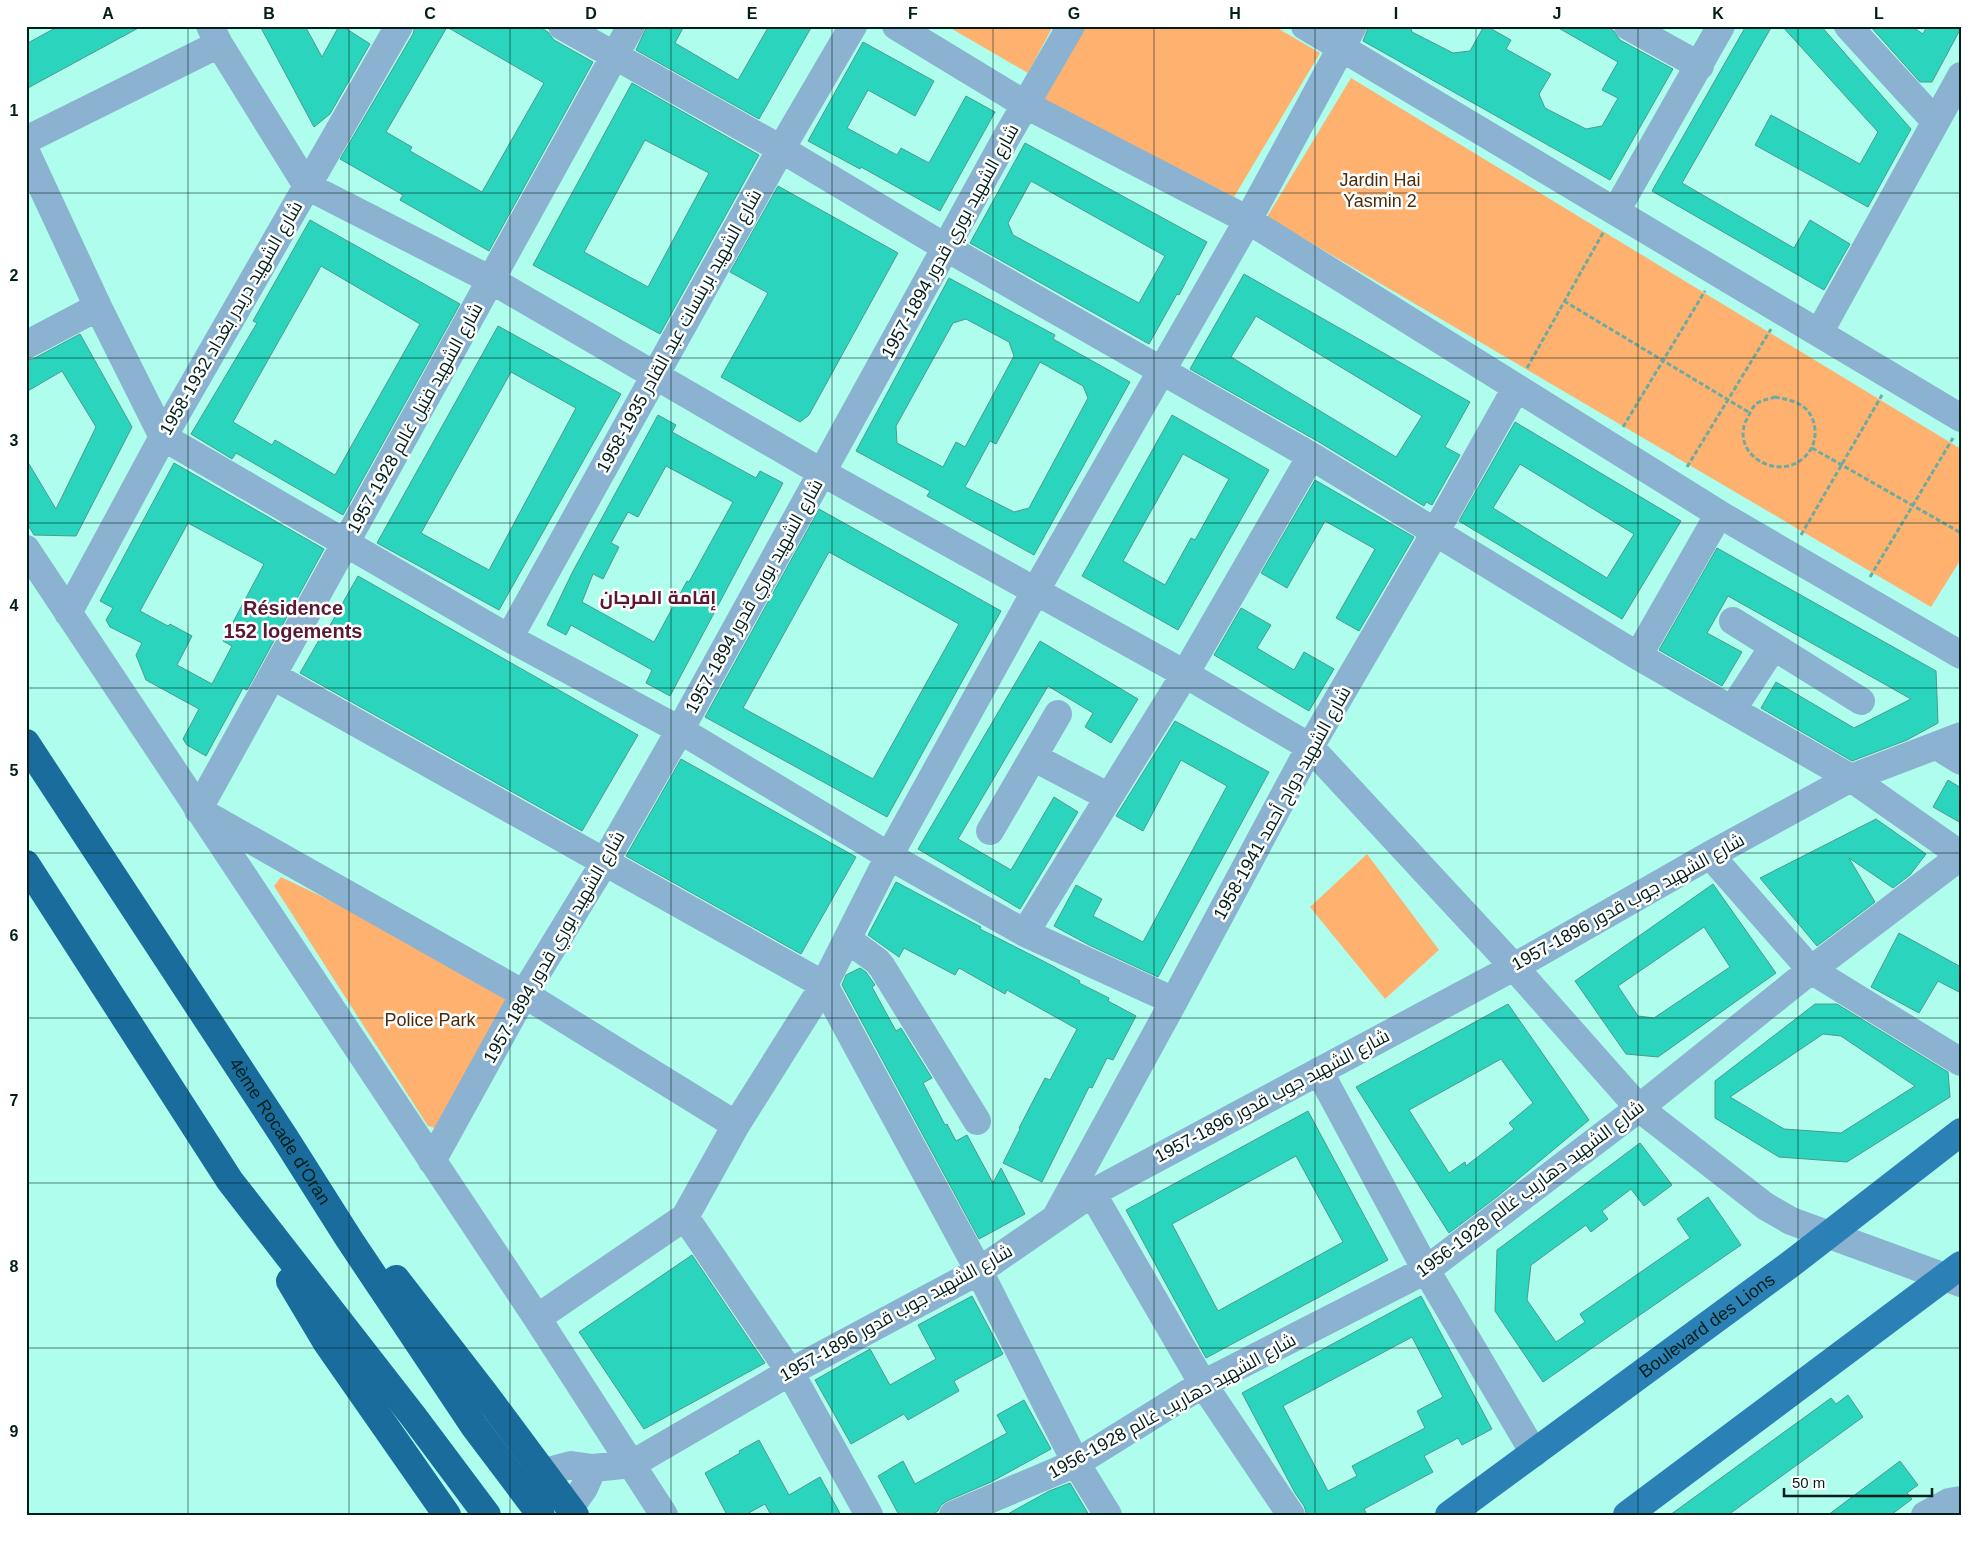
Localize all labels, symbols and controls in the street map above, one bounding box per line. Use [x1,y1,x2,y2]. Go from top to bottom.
text: A [102,5,114,22]
text: B [263,5,275,22]
text: C [424,5,436,22]
text: D [585,5,597,22]
text: E [747,5,758,22]
text: F [908,5,918,22]
text: G [1068,5,1080,22]
text: H [1229,5,1241,22]
text: I [1394,5,1398,22]
text: J [1553,5,1561,22]
text: K [1712,5,1724,22]
text: L [1874,5,1884,22]
text: 1 [10,102,19,119]
street label: شارع الشهيد بوري قدور 1894-1957 [877,121,1026,363]
park label: Jardin Hai Yasmin 2 [1339,170,1421,211]
street label: شارع الشهيد برينسات عبد القادر 1935-1958 [593,186,767,477]
street label: شارع الشهيد دريدر بغداد 1932-1958 [156,198,308,439]
text: 2 [10,267,19,284]
street label: شارع الشهيد فتيل غالم 1928-1957 [343,299,489,537]
text: 3 [10,432,19,449]
street label: شارع الشهيد بوري قدور 1894-1957 [681,476,830,718]
district label: إقامة المرجان [600,587,716,611]
text: 4 [10,597,19,614]
district label: Résidence 152 logements [224,597,362,642]
street label: شارع الشهيد دواح أحمد 1941-1958 [1209,682,1356,924]
text: 5 [10,762,19,779]
street label: شارع الشهيد بوري قدور 1894-1957 [479,828,632,1068]
street label: شارع الشهيد جوب قدور 1896-1957 [1508,830,1749,976]
text: 6 [10,927,19,944]
park label: Police Park [384,1010,477,1030]
street label: شارع الشهيد جوب قدور 1896-1957 [1151,1025,1394,1168]
street label: 4ème Rocade d'Oran [225,1054,335,1208]
text: 7 [10,1092,19,1109]
street label: شارع الشهيد دهاريب غالم 1928-1956 [1412,1097,1649,1283]
street label: شارع الشهيد جوب قدور 1896-1957 [776,1241,1017,1387]
text: 8 [10,1258,19,1275]
street label: Boulevard des Lions [1635,1269,1779,1382]
street label: شارع الشهيد دهاريب غالم 1928-1956 [1045,1329,1300,1484]
text: 9 [10,1423,19,1440]
scale bar [1784,1466,1932,1498]
text: 50 m [1792,1474,1825,1491]

